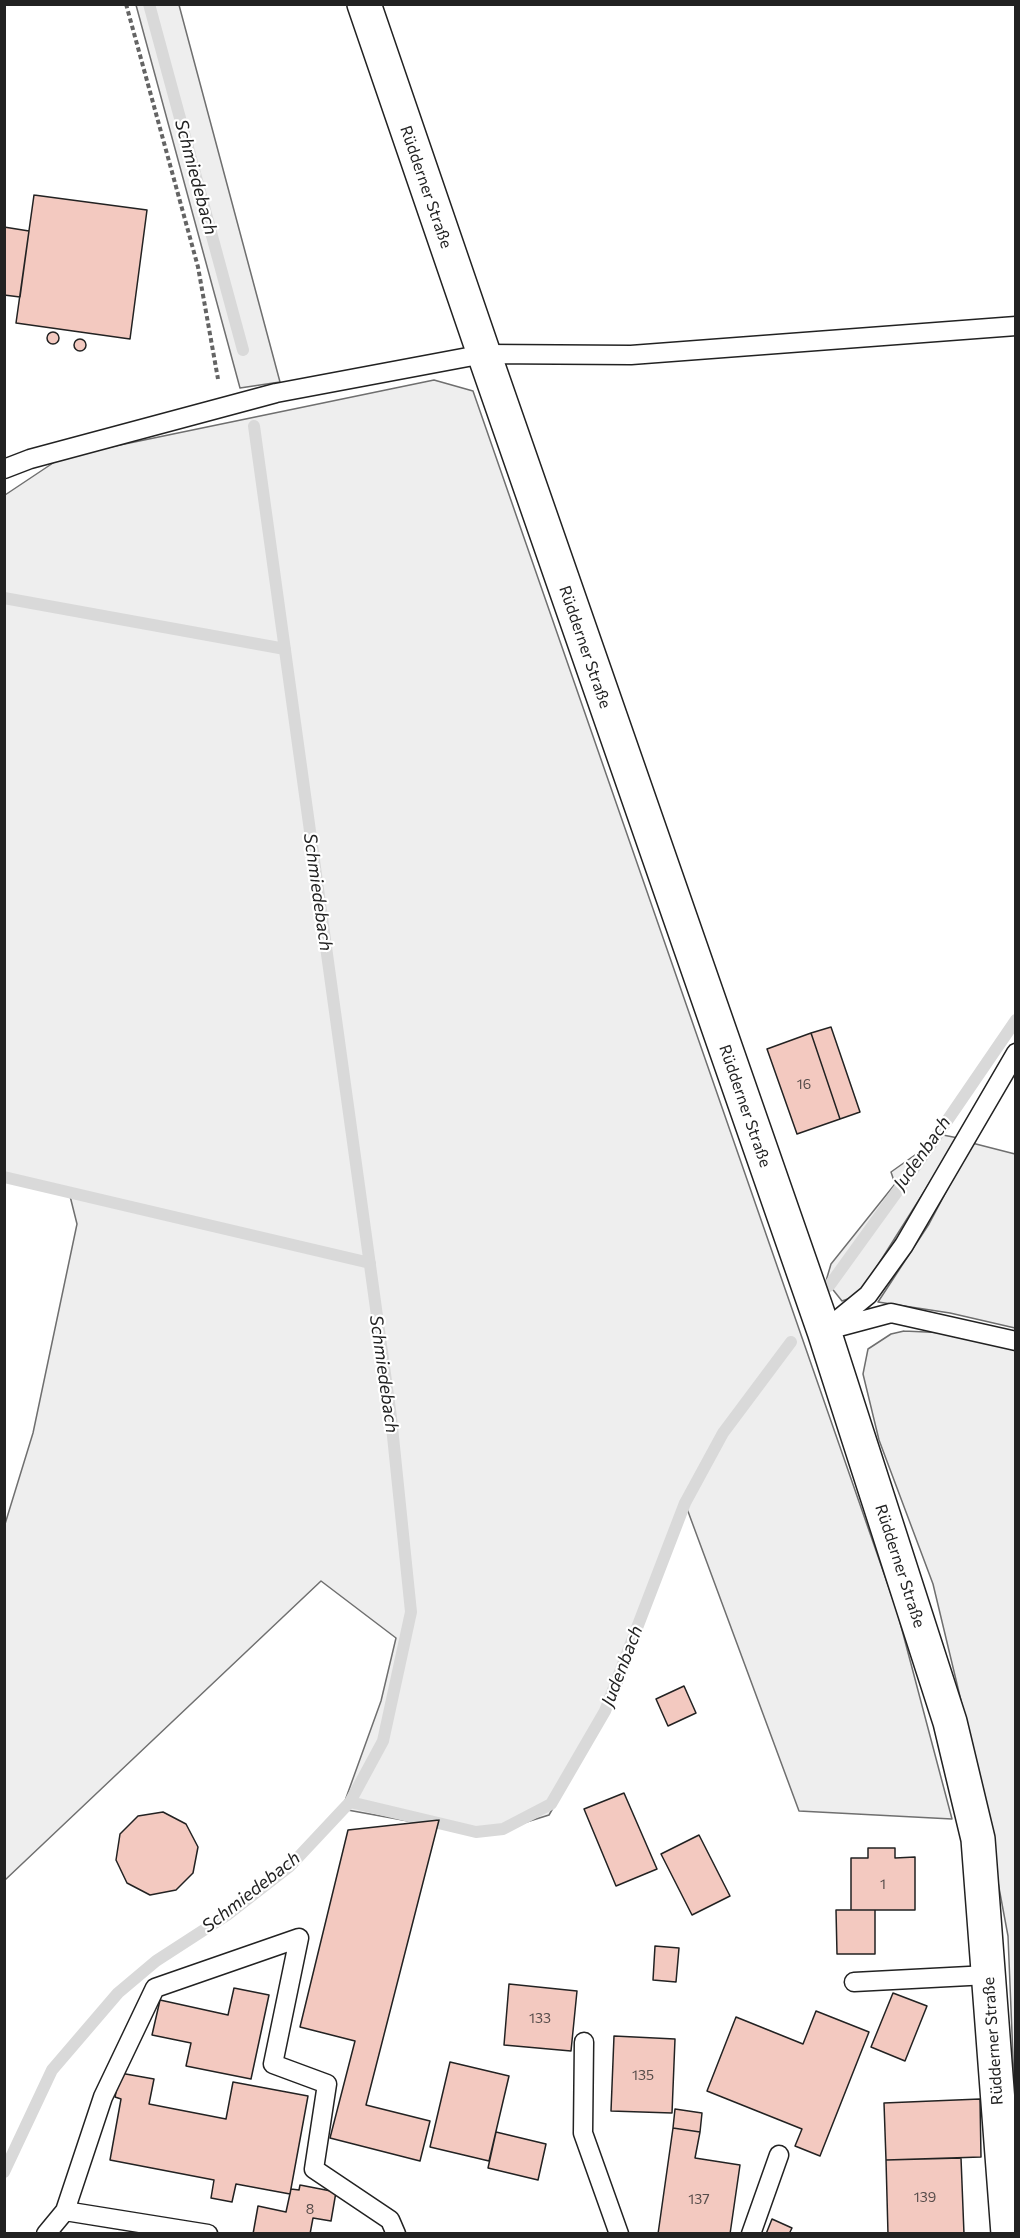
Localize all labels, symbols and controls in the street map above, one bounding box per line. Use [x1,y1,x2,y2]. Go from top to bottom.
water label: Schmiedebach [170,117,222,237]
street label: Rüdderner Straße [396,123,456,251]
street label: Rüdderner Straße [555,583,615,711]
water label: Schmiedebach [299,832,337,952]
street label: Rüdderner Straße [715,1042,775,1170]
house number: 16 [797,1076,811,1092]
water label: Judenbach [889,1112,955,1194]
water label: Schmiedebach [365,1314,403,1434]
street label: Rüdderner Straße [871,1502,929,1630]
water label: Judenbach [597,1623,647,1709]
water label: Schmiedebach [198,1847,304,1937]
house number: 1 [880,1876,886,1892]
street label: Rüdderner Straße [979,1976,1007,2106]
house number: 133 [529,2010,551,2026]
house number: 135 [632,2067,654,2083]
house number: 139 [914,2189,936,2205]
house number: 137 [688,2191,710,2207]
house number: 8 [306,2201,314,2217]

